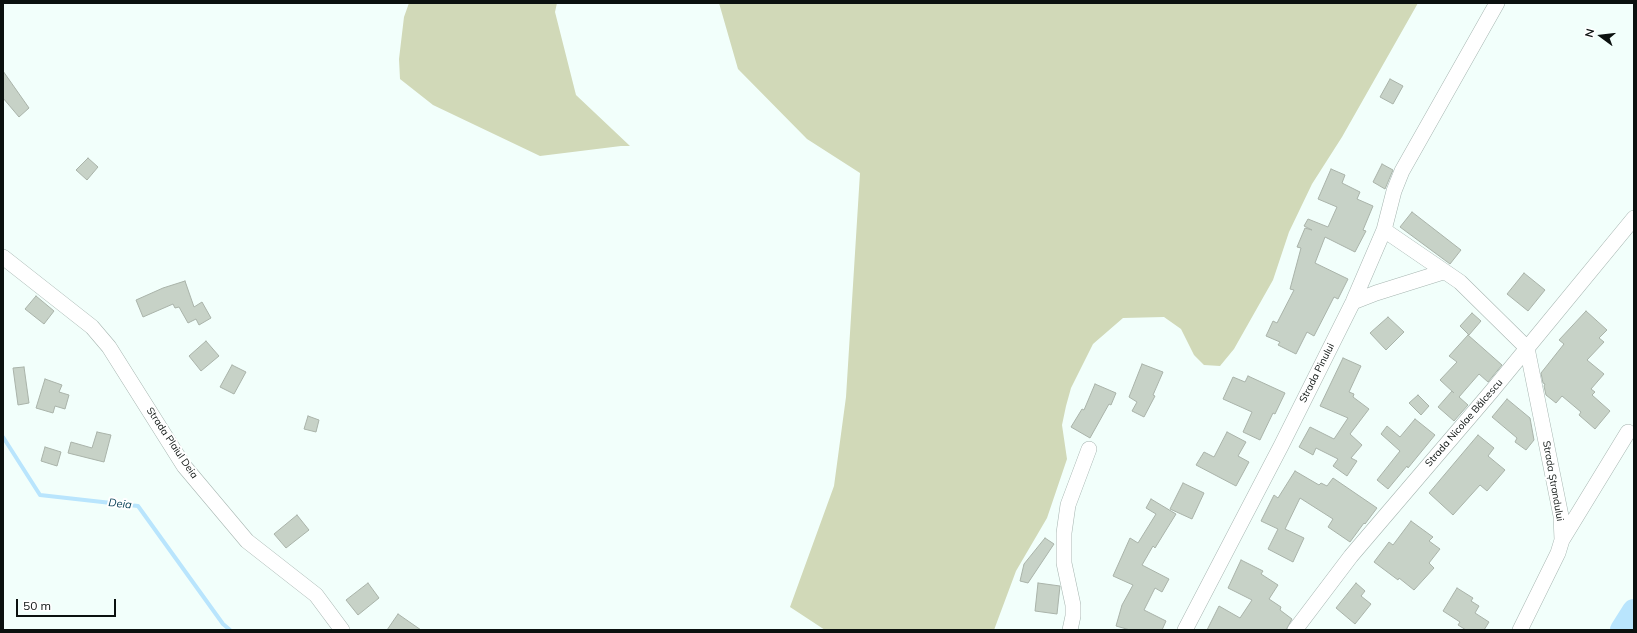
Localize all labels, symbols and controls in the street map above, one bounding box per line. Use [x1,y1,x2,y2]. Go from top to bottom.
north arrow [1581,16,1621,56]
text: N [1582,27,1597,39]
street label: Strada Pinului [1297,341,1337,405]
street label: Strada Nicolae Bălcescu [1423,377,1505,469]
street label: Strada Plaiul Deia [144,405,200,481]
street label: Strada Ștrandului [1540,440,1566,522]
water label: Deia [108,496,132,512]
scale bar [18,591,118,617]
text: 50 m [23,598,51,613]

